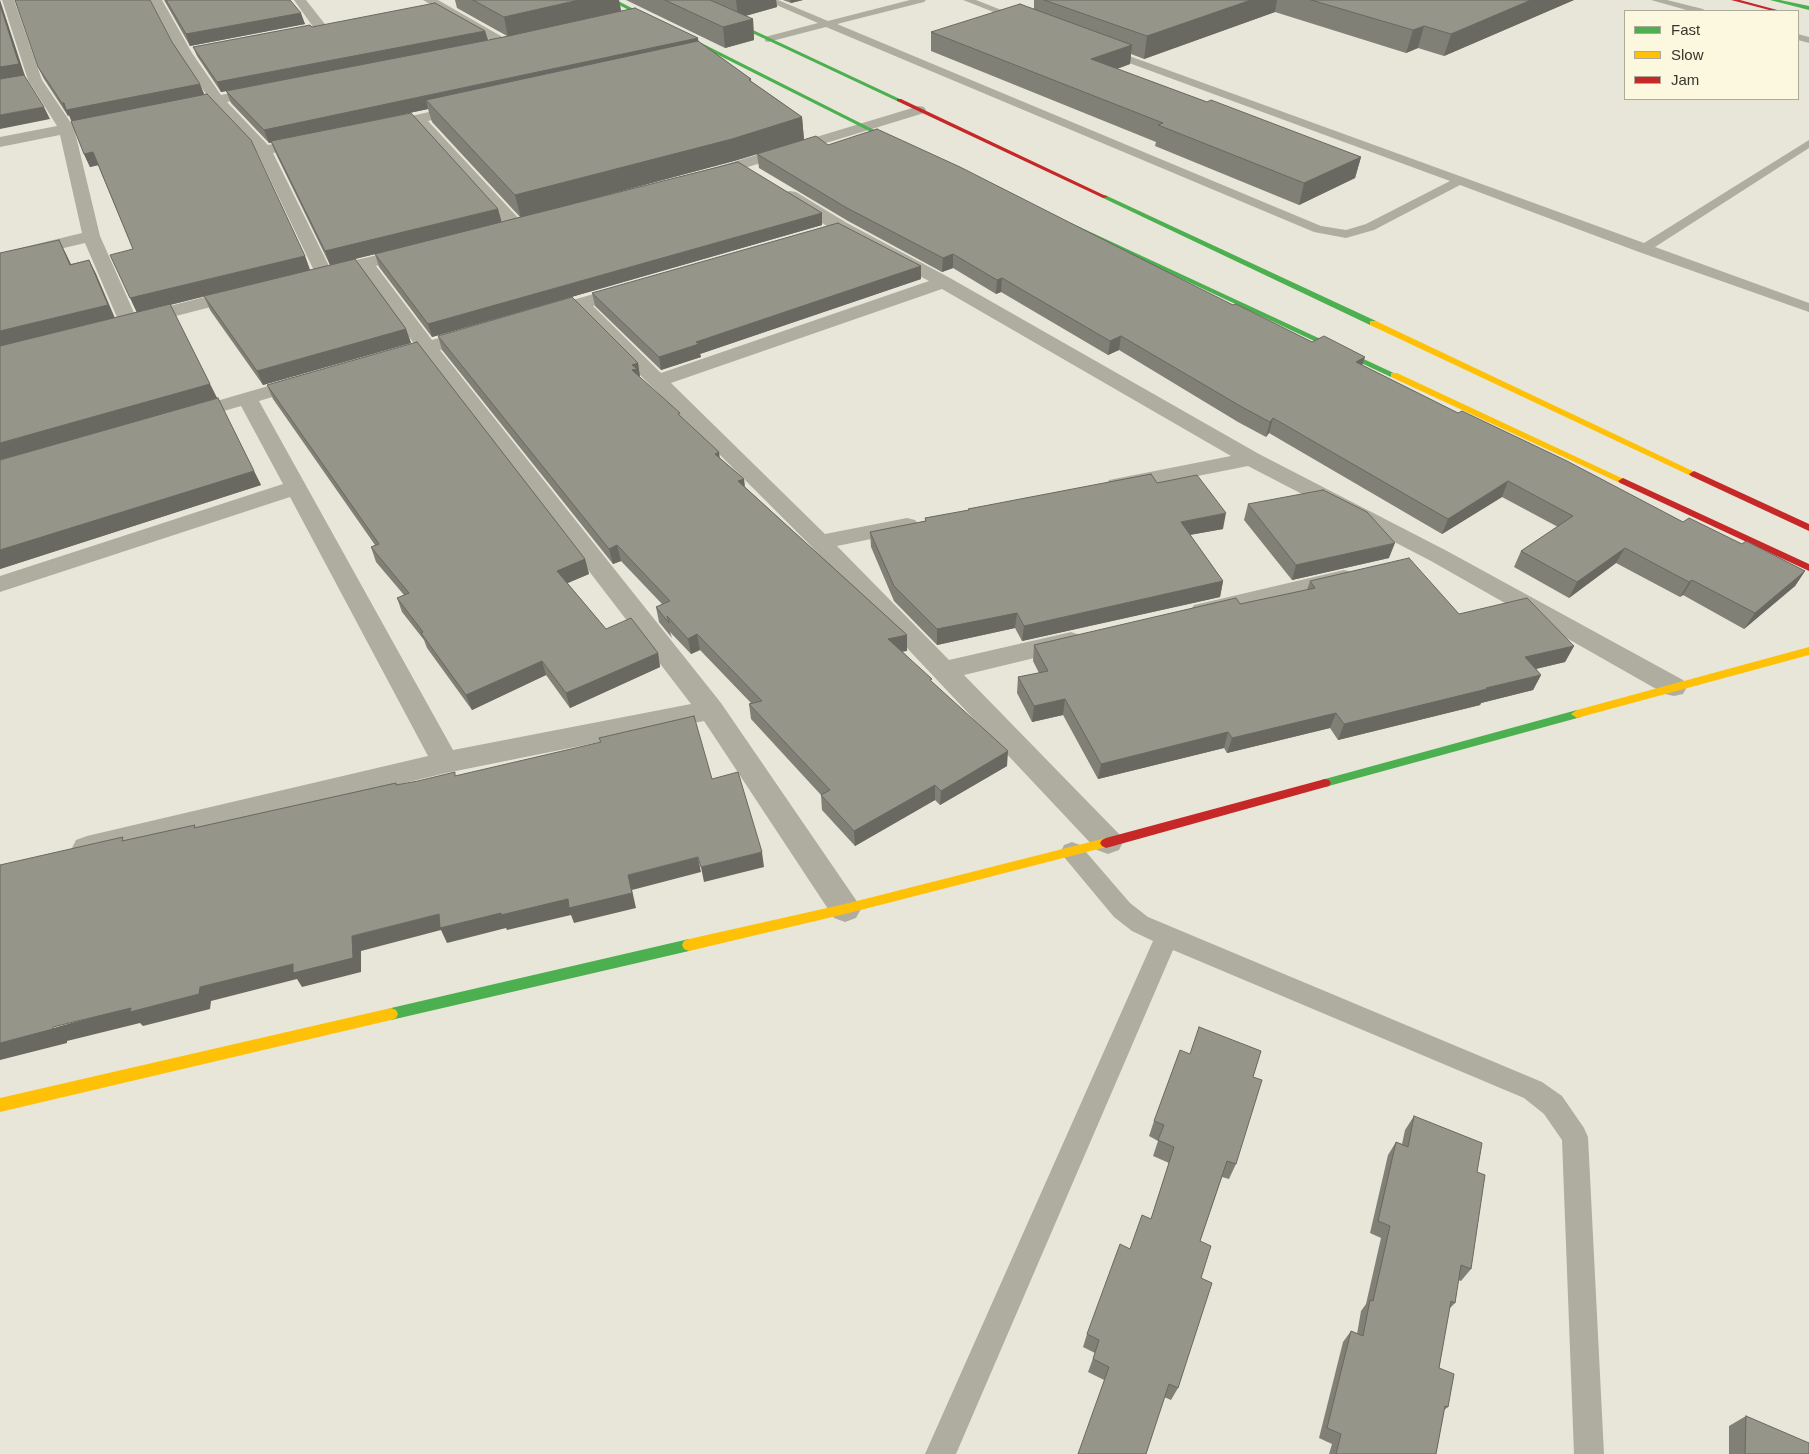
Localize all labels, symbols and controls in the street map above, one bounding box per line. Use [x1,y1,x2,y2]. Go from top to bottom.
legend [1624,10,1799,100]
text: Fast [1671,21,1700,38]
text: Slow [1671,46,1704,63]
text: Jam [1671,71,1699,88]

